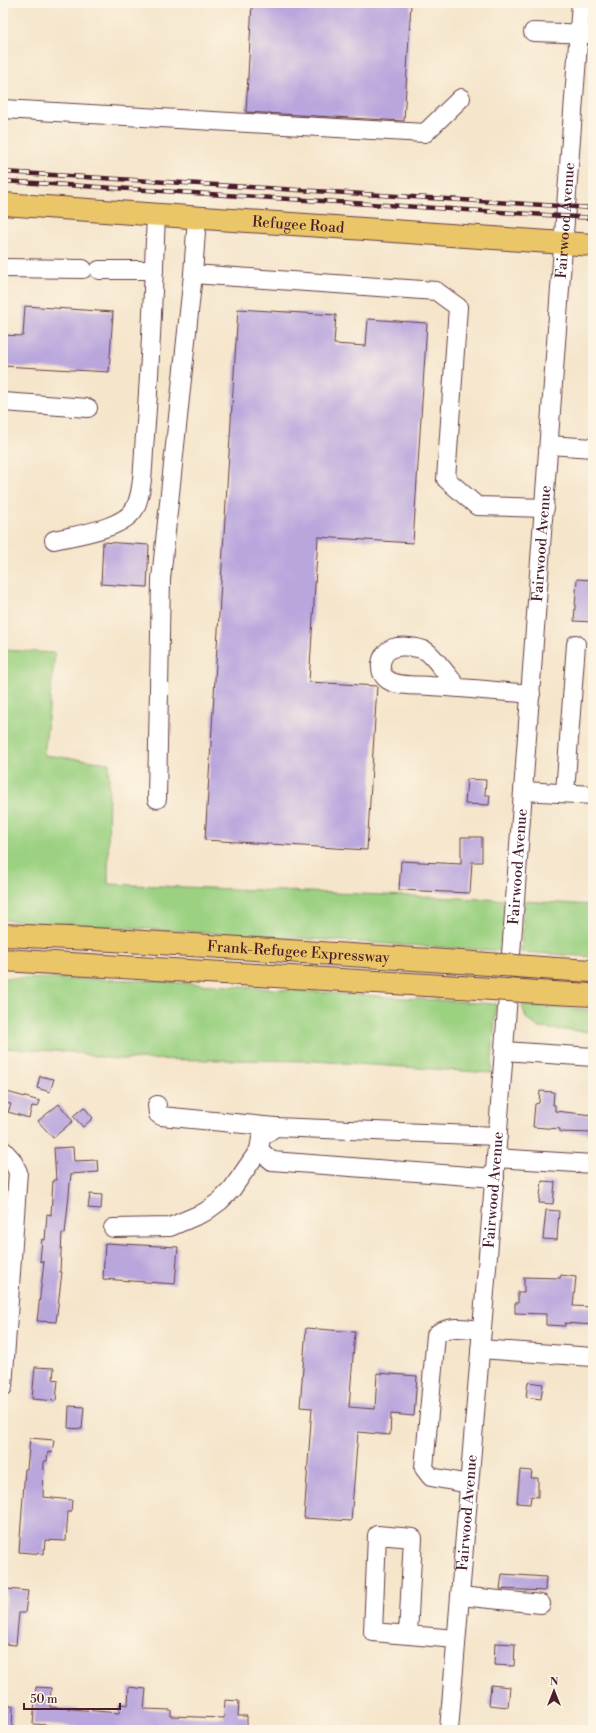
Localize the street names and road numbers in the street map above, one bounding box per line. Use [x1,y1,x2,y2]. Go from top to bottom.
street label: Fairwood Avenue [551,162,579,279]
street label: Refugee Road [251,212,346,237]
street label: Fairwood Avenue [527,485,555,602]
street label: Fairwood Avenue [504,808,531,926]
street label: Frank-Refugee Expressway [207,937,391,967]
street label: Fairwood Avenue [479,1131,507,1249]
street label: Fairwood Avenue [453,1454,481,1572]

